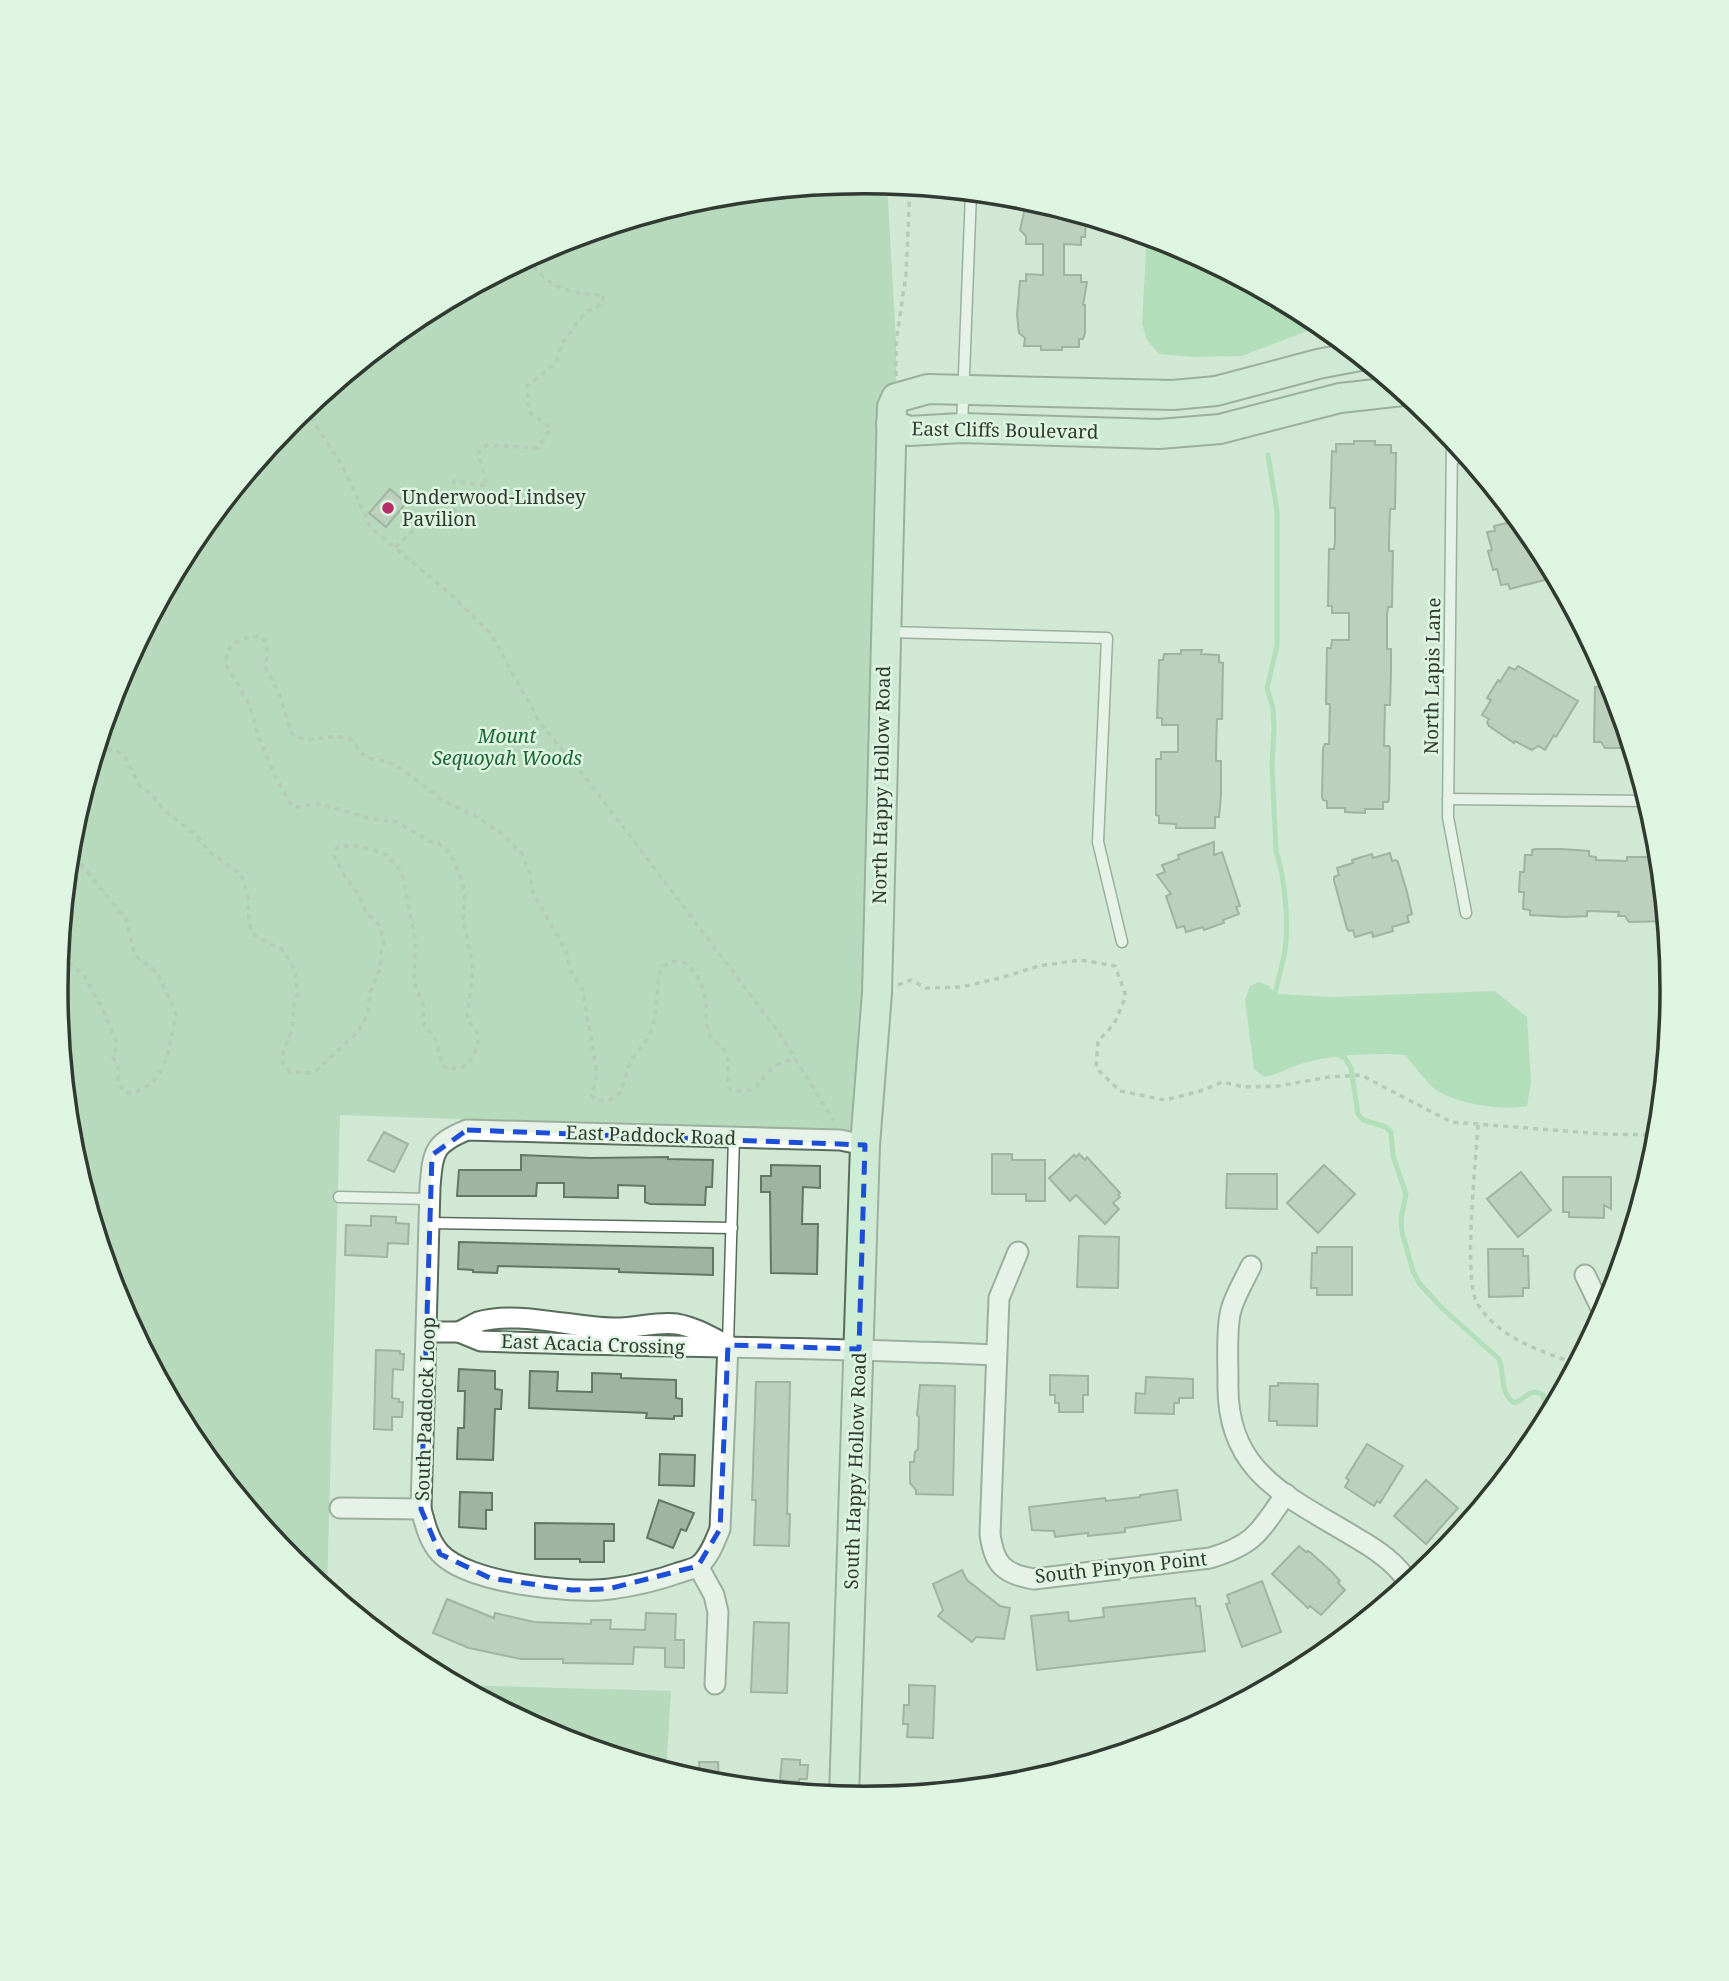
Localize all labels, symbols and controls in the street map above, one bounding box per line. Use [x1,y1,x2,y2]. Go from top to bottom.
street label: East Cliffs Boulevard [911,415,1099,445]
place label: Underwood-Lindsey Pavilion [402,484,586,532]
marker: Underwood-Lindsey Pavilion [380,500,396,516]
street label: North Lapis Lane [1418,597,1446,755]
street label: North Happy Hollow Road [866,665,896,904]
park label: Mount Sequoyah Woods [432,723,582,771]
street label: East Paddock Road [565,1119,737,1151]
street label: South Paddock Loop [409,1316,441,1502]
street label: East Acacia Crossing [501,1328,685,1360]
street label: South Happy Hollow Road [838,1352,872,1590]
street label: South Pinyon Point [1034,1545,1209,1589]

